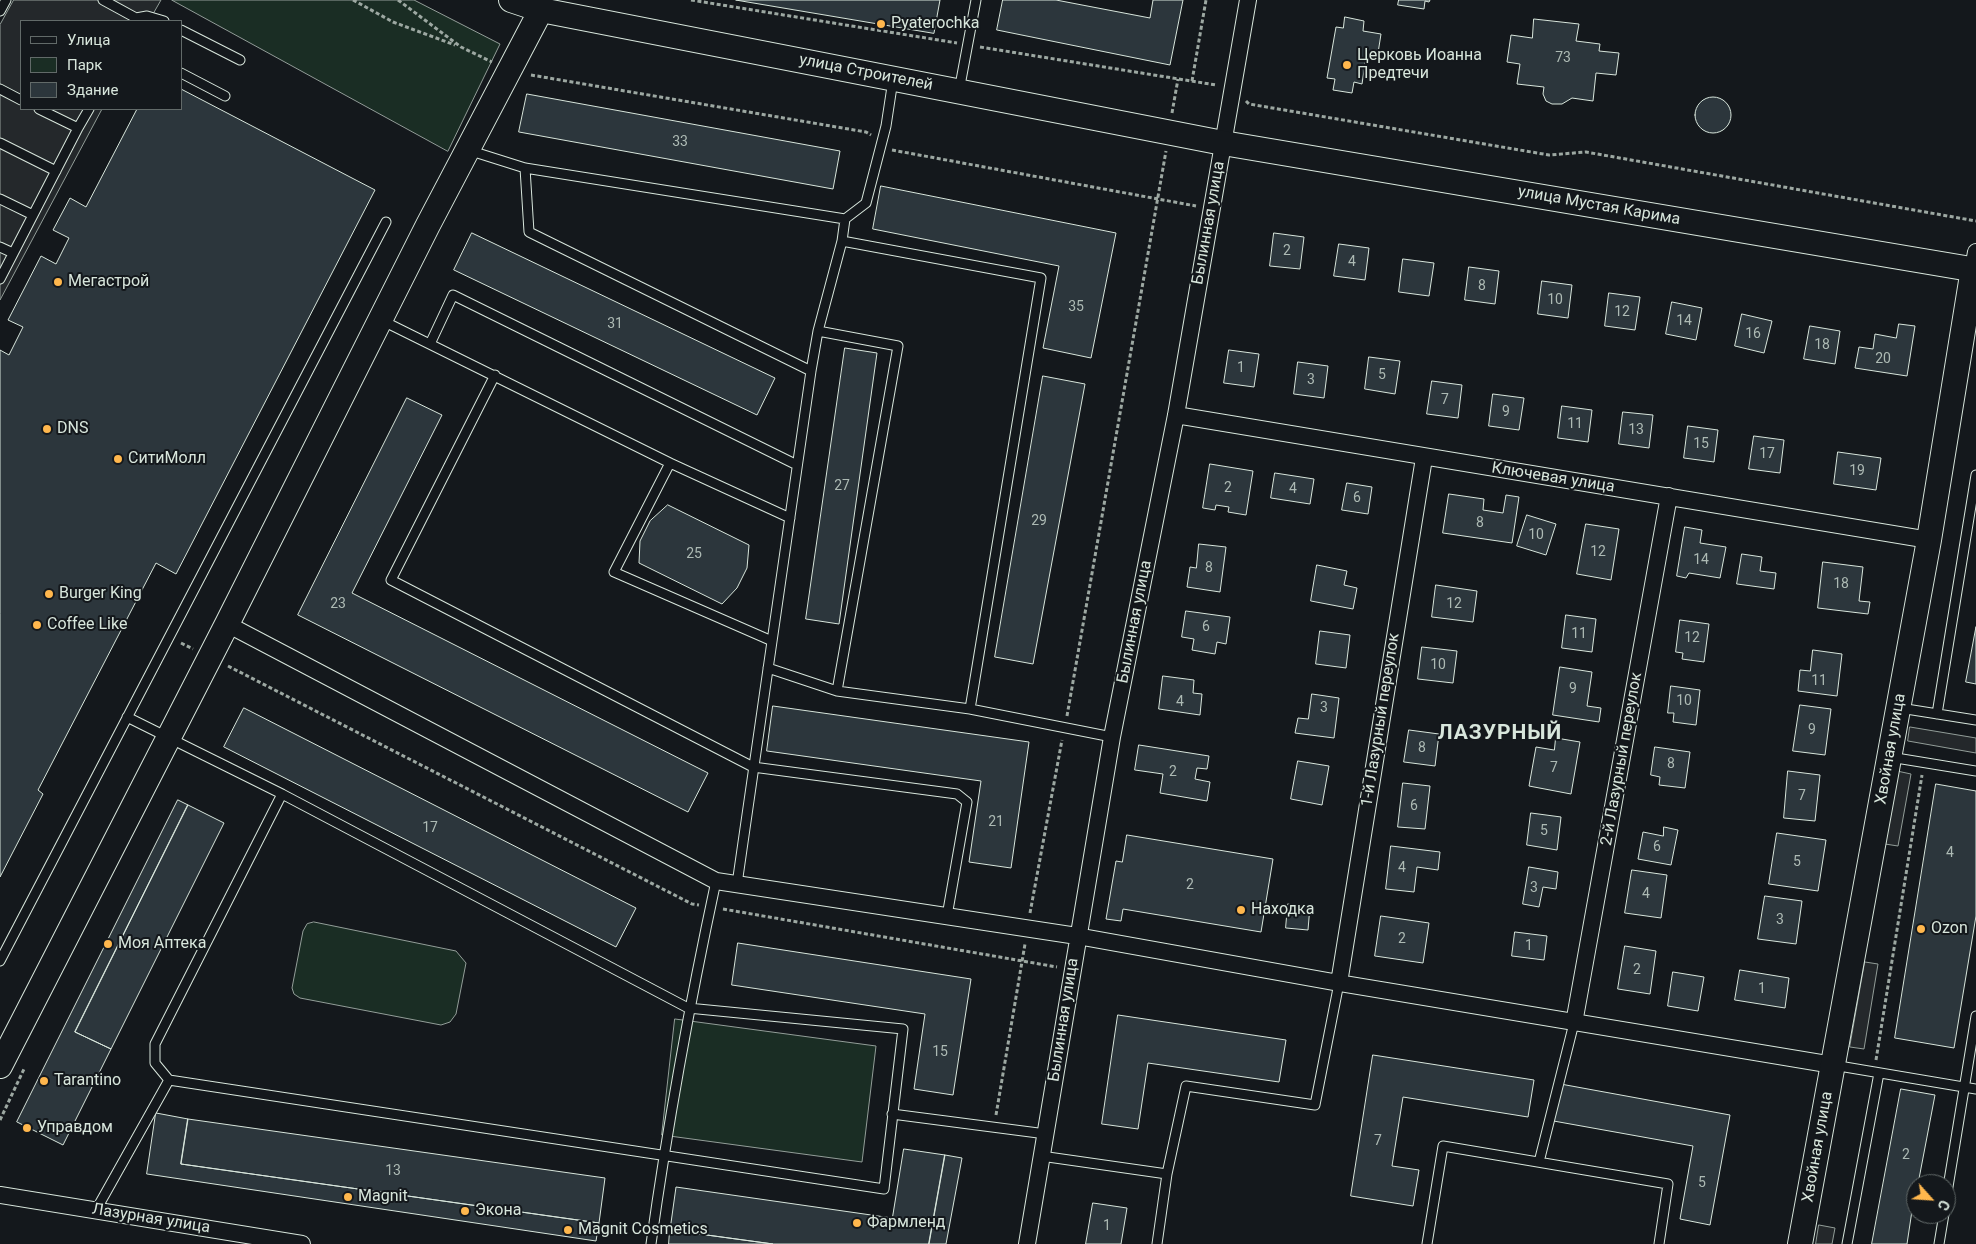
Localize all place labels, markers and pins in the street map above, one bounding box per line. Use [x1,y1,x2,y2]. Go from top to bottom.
place label: Pyaterochka [891,14,979,34]
marker: Pyaterochka [875,18,887,30]
place label: Церковь Иоанна Предтечи [1357,46,1482,84]
marker: Церковь Иоанна Предтечи [1341,59,1353,71]
place label: Мегастрой [68,272,149,292]
marker: Мегастрой [52,276,64,288]
place label: DNS [57,419,88,439]
marker: DNS [41,423,53,435]
place label: СитиМолл [128,449,206,469]
marker: СитиМолл [112,453,124,465]
place label: Burger King [59,584,142,604]
marker: Burger King [43,588,55,600]
place label: Coffee Like [47,615,127,635]
marker: Coffee Like [31,619,43,631]
place label: Находка [1251,900,1314,920]
marker: Находка [1235,904,1247,916]
place label: Ozon [1931,919,1968,939]
marker: Ozon [1915,923,1927,935]
place label: Моя Аптека [118,934,206,954]
marker: Моя Аптека [102,938,114,950]
place label: Tarantino [54,1071,121,1091]
marker: Tarantino [38,1075,50,1087]
place label: Управдом [37,1118,113,1138]
marker: Управдом [21,1122,33,1134]
place label: Magnit [358,1187,408,1207]
marker: Magnit [342,1191,354,1203]
place label: Экона [475,1201,521,1221]
marker: Экона [459,1205,471,1217]
place label: Фармленд [867,1213,946,1233]
marker: Фармленд [851,1217,863,1229]
place label: Magnit Cosmetics [578,1220,708,1240]
marker: Magnit Cosmetics [562,1224,574,1236]

